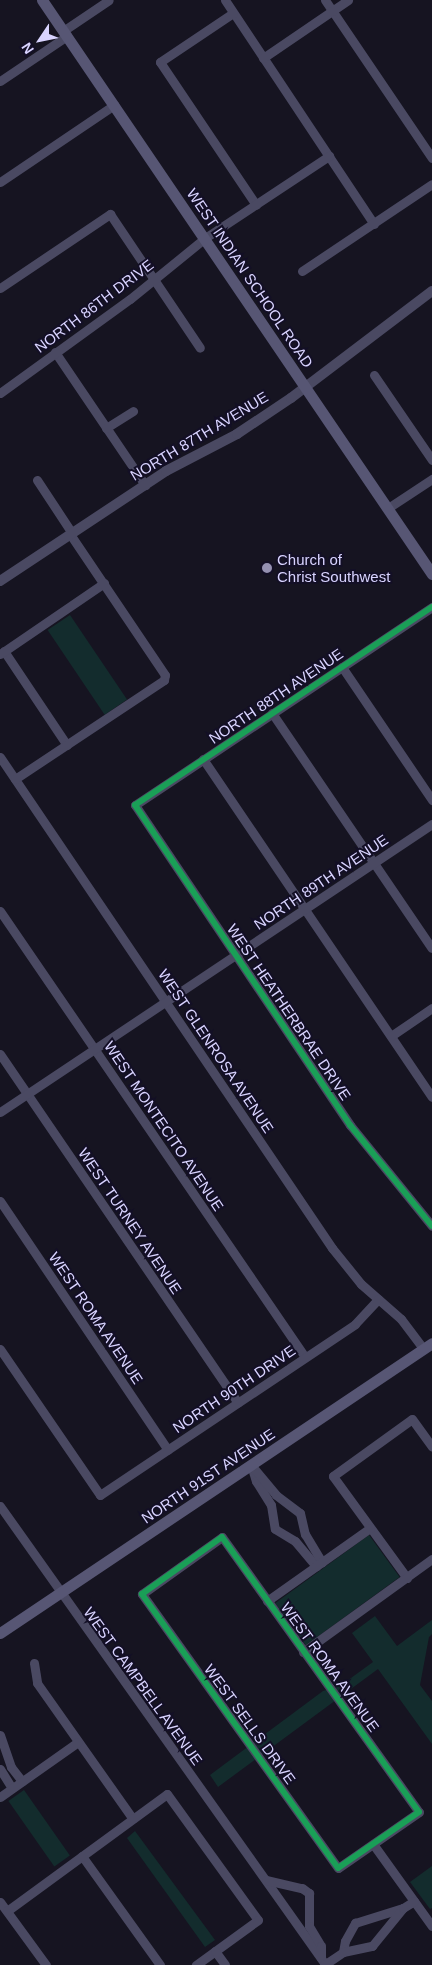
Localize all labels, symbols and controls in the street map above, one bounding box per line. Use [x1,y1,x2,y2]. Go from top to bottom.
north arrow [15,15,65,65]
text: N [18,40,37,57]
street label: WEST INDIAN SCHOOL ROAD [183,185,317,371]
street label: NORTH 86TH DRIVE [31,256,157,356]
street label: NORTH 87TH AVENUE [126,387,272,485]
place label: Church of Christ Southwest [277,550,390,585]
marker: Church of Christ Southwest [261,562,273,574]
street label: NORTH 88TH AVENUE [205,644,347,748]
street label: NORTH 89TH AVENUE [250,830,392,934]
street label: WEST HEATHERBRAE DRIVE [223,920,355,1104]
street label: WEST GLENROSA AVENUE [154,965,278,1137]
street label: WEST MONTECITO AVENUE [100,1037,228,1215]
street label: WEST TURNEY AVENUE [74,1144,186,1298]
street label: WEST ROMA AVENUE [45,1248,147,1388]
street label: NORTH 90TH DRIVE [169,1341,299,1437]
street label: NORTH 91ST AVENUE [138,1424,278,1528]
street label: WEST ROMA AVENUE [277,1598,383,1736]
street label: WEST CAMPBELL AVENUE [79,1603,207,1769]
street label: WEST SELLS DRIVE [200,1660,300,1788]

